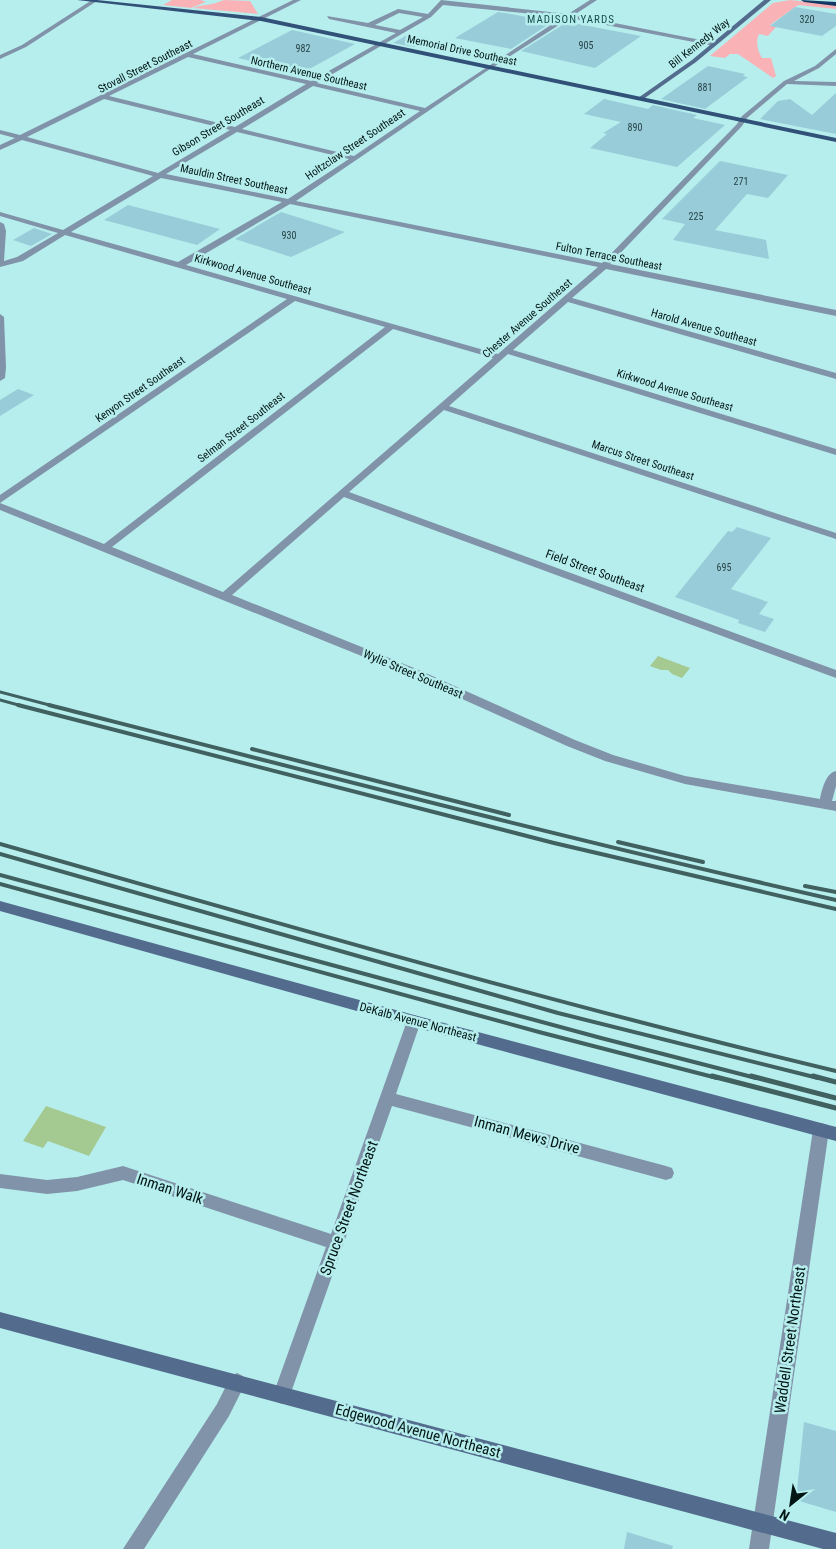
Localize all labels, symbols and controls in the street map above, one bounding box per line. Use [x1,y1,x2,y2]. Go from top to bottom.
district label: MADISON YARDS [527,13,615,26]
house number: 320 [800,14,814,25]
street label: Bill Kennedy Way [666,15,733,71]
street label: Memorial Drive Southeast [406,33,518,68]
street label: Stovall Street Southeast [96,37,194,96]
house number: 905 [579,40,593,51]
house number: 982 [296,43,310,54]
street label: Northern Avenue Southeast [250,54,368,93]
house number: 881 [698,82,712,93]
street label: Gibson Street Southeast [170,94,267,159]
street label: Holtzclaw Street Southeast [303,106,408,183]
house number: 890 [628,122,642,133]
street label: Mauldin Street Southeast [179,162,289,197]
house number: 271 [734,176,748,187]
house number: 225 [689,211,703,222]
house number: 930 [282,230,296,241]
street label: Fulton Terrace Southeast [555,240,663,273]
street label: Kirkwood Avenue Southeast [193,252,313,297]
street label: Chester Avenue Southeast [480,276,575,361]
street label: Harold Avenue Southeast [650,306,758,349]
street label: Kenyon Street Southeast [93,354,188,425]
street label: Kirkwood Avenue Southeast [615,367,735,414]
street label: Selman Street Southeast [195,389,287,465]
street label: Marcus Street Southeast [590,438,696,483]
street label: Field Street Southeast [544,547,647,596]
house number: 695 [717,562,731,573]
street label: Wylie Street Southeast [361,647,465,701]
street label: DeKalb Avenue Northeast [358,1000,479,1044]
street label: Inman Mews Drive [472,1112,582,1158]
street label: Spruce Street Northeast [316,1138,382,1278]
street label: Inman Walk [135,1170,206,1208]
street label: Waddell Street Northeast [771,1265,809,1415]
street label: Edgewood Avenue Northeast [333,1400,503,1462]
north arrow [766,1479,816,1529]
text: N [777,1506,792,1524]

